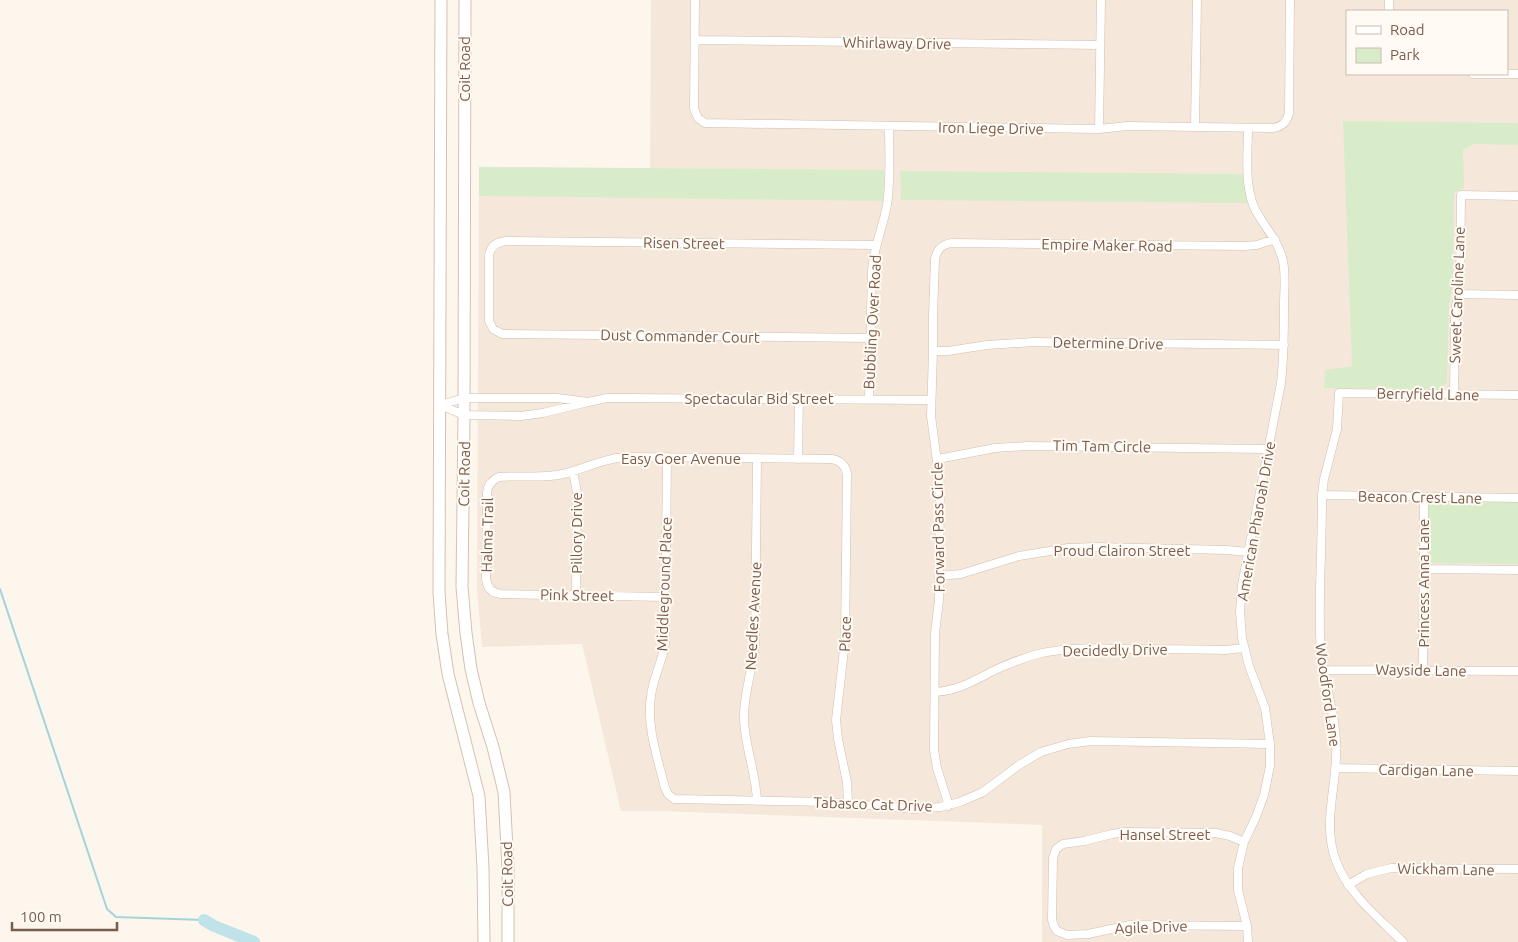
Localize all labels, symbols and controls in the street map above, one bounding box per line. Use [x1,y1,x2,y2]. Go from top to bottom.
legend [1346,10,1508,75]
text: Road [1390,21,1425,38]
street label: Whirlaway Drive [842,34,952,52]
street label: Coit Road [456,36,473,102]
text: Park [1390,46,1420,63]
street label: Iron Liege Drive [938,119,1044,137]
street label: Sweet Caroline Lane [1446,226,1468,364]
street label: Risen Street [643,234,725,252]
street label: Empire Maker Road [1041,235,1173,255]
street label: Bubbling Over Road [860,254,884,390]
street label: Dust Commander Court [600,326,760,346]
street label: Determine Drive [1052,334,1164,352]
street label: Berryfield Lane [1376,385,1480,403]
street label: Spectacular Bid Street [684,390,834,407]
street label: Tim Tam Circle [1053,437,1151,455]
street label: American Pharoah Drive [1234,440,1278,602]
street label: Coit Road [455,441,473,507]
street label: Easy Goer Avenue [621,450,741,467]
street label: Forward Pass Circle [928,462,948,592]
street label: Beacon Crest Lane [1358,487,1482,507]
street label: Pillory Drive [568,492,585,574]
street label: Halma Trail [478,497,496,573]
street label: Middleground Place [653,516,675,652]
street label: Princess Anna Lane [1415,519,1432,647]
street label: Proud Clairon Street [1053,542,1191,559]
street label: Needles Avenue [742,561,764,671]
street label: Pink Street [540,586,614,604]
street label: Place [836,616,854,652]
street label: Decidedly Drive [1062,641,1168,659]
street label: Woodford Lane [1312,642,1344,748]
street label: Wayside Lane [1375,661,1467,679]
street label: Cardigan Lane [1378,761,1474,779]
street label: Tabasco Cat Drive [813,793,933,815]
street label: Hansel Street [1120,826,1210,843]
street label: Coit Road [498,841,516,907]
street label: Wickham Lane [1397,860,1495,878]
scale bar [12,900,118,932]
text: 100 m [20,908,62,925]
street label: Agile Drive [1114,917,1188,937]

